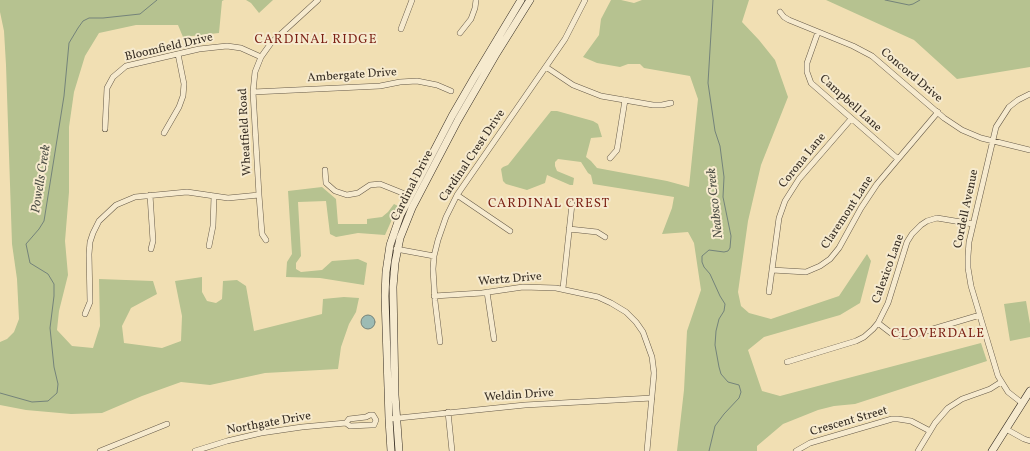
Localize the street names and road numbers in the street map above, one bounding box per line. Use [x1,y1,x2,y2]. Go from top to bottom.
street label: Bloomfield Drive [124,31,214,65]
street label: Concord Drive [877,46,945,106]
street label: Ambergate Drive [307,66,397,86]
street label: Campbell Lane [816,72,884,136]
street label: Wheatfield Road [237,88,255,176]
street label: Cardinal Crest Drive [437,107,509,205]
street label: Corona Lane [776,131,830,191]
street label: Cardinal Drive [389,148,437,224]
street label: Cordell Avenue [952,168,982,250]
street label: Claremont Lane [819,174,877,252]
street label: Calexico Lane [870,232,908,306]
street label: Wertz Drive [478,270,542,290]
street label: Weldin Drive [484,386,554,406]
street label: Crescent Street [809,404,889,440]
street label: Northgate Drive [226,410,312,438]

